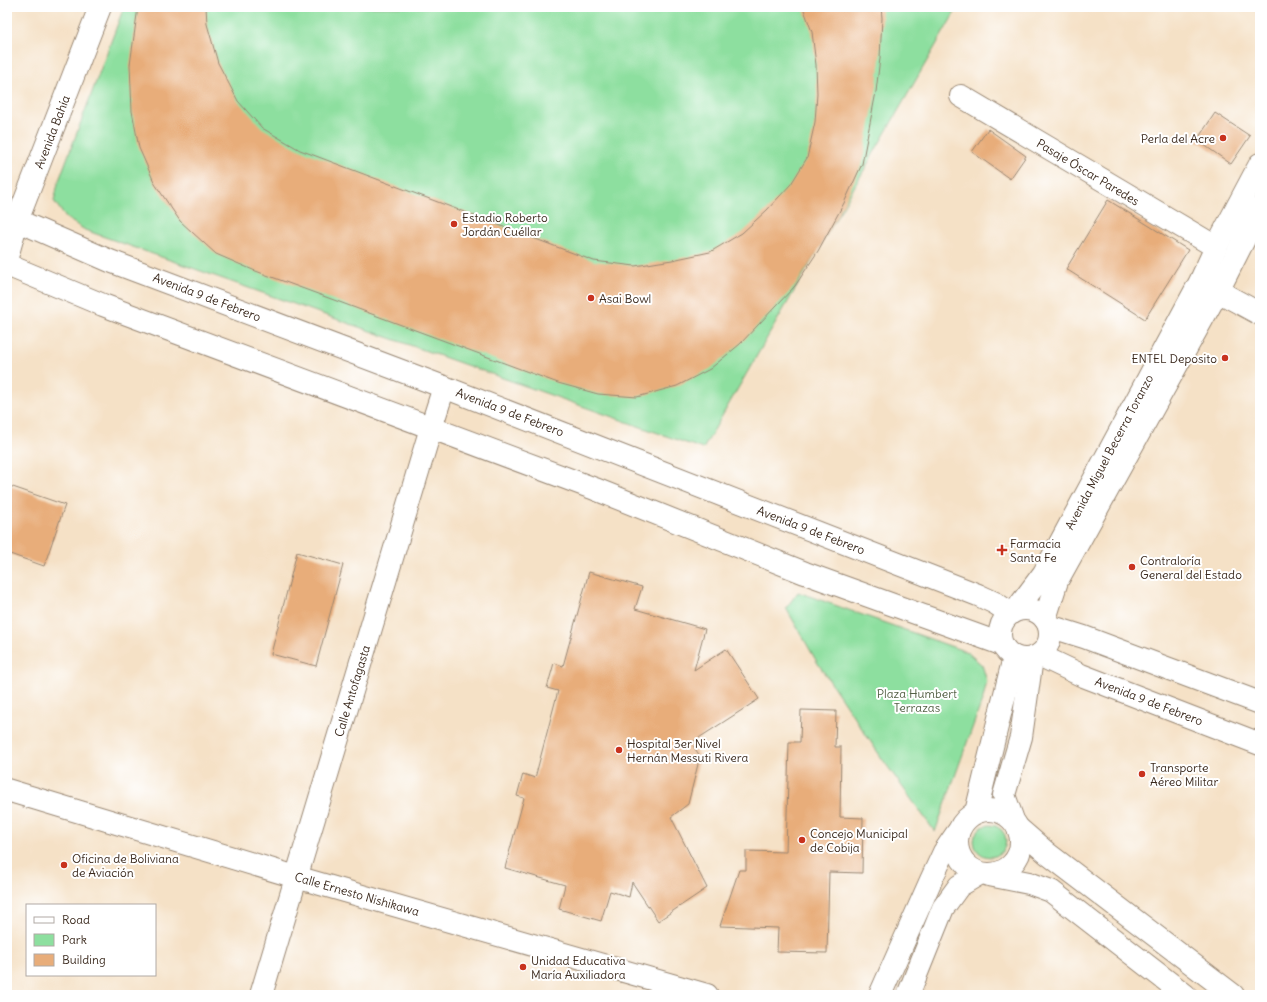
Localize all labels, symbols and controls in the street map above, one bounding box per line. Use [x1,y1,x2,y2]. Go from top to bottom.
street label: Avenida Bahía [31,93,73,171]
place label: Perla del Acre [1141,131,1215,146]
marker: Perla del Acre [1218,133,1228,143]
street label: Pasaje Óscar Paredes [1034,135,1142,209]
place label: Estadio Roberto Jordán Cuéllar [462,210,548,239]
marker: Estadio Roberto Jordán Cuéllar [449,219,459,229]
street label: Avenida 9 de Febrero [151,270,263,325]
place label: Asai Bowl [599,291,651,306]
marker: Asai Bowl [586,293,596,303]
place label: ENTEL Deposito [1131,351,1217,366]
marker: ENTEL Deposito [1220,353,1230,363]
street label: Avenida Miguel Becerra Toranzo [1062,372,1156,532]
street label: Avenida 9 de Febrero [454,385,566,440]
street label: Avenida 9 de Febrero [755,503,867,558]
place label: Farmacia Santa Fe [1010,536,1061,565]
marker: Farmacia Santa Fe [997,545,1007,555]
place label: Contraloría General del Estado [1140,553,1242,582]
marker: Contraloría General del Estado [1127,562,1137,572]
street label: Calle Antofagasta [331,643,373,739]
street label: Avenida 9 de Febrero [1093,674,1205,729]
park label: Plaza Humbert Terrazas [877,686,957,715]
place label: Hospital 3er Nivel Hernán Messuti Rivera [627,736,749,765]
marker: Hospital 3er Nivel Hernán Messuti Rivera [614,745,624,755]
place label: Transporte Aéreo Militar [1150,760,1218,789]
marker: Transporte Aéreo Militar [1137,769,1147,779]
place label: Concejo Municipal de Cobija [810,826,908,855]
marker: Concejo Municipal de Cobija [797,835,807,845]
place label: Oficina de Boliviana de Aviación [72,851,179,880]
marker: Oficina de Boliviana de Aviación [59,860,69,870]
street label: Calle Ernesto Nishikawa [293,869,421,919]
legend [26,904,156,976]
text: Road [62,912,90,927]
text: Park [62,932,87,947]
text: Building [62,952,106,967]
place label: Unidad Educativa María Auxiliadora [531,953,626,982]
marker: Unidad Educativa María Auxiliadora [518,962,528,972]

